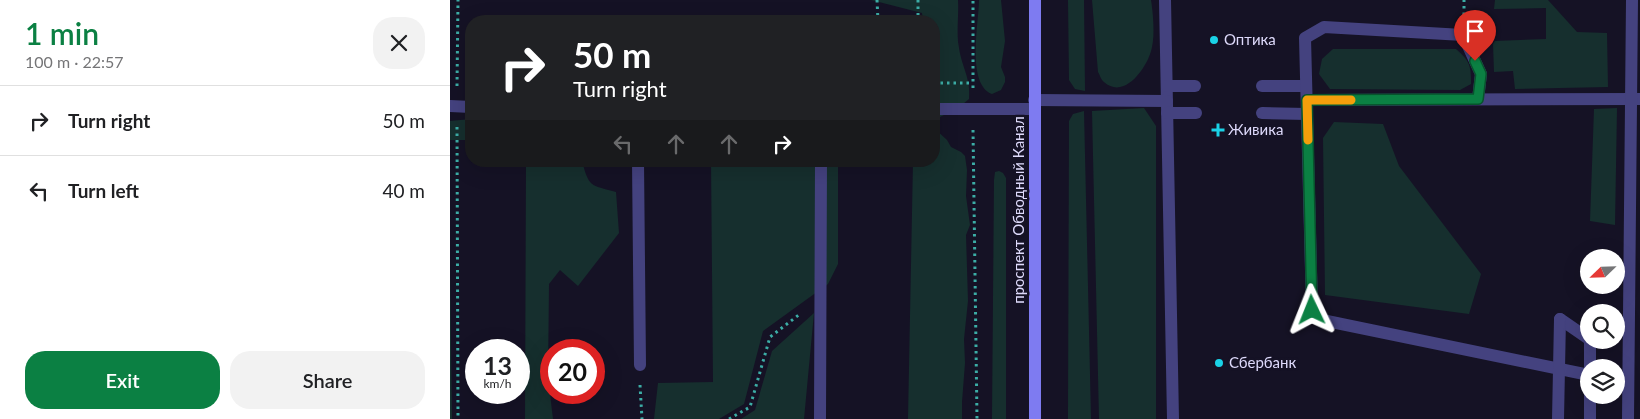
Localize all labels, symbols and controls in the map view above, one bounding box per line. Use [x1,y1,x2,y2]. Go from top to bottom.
pin [1454,10,1496,61]
text: 1 min [25,15,99,51]
button: close [373,17,425,69]
icon: arrive [1461,17,1489,45]
place label: Оптика [1224,30,1276,48]
text: 50 m [573,33,651,75]
marker: Оптика [1208,34,1220,46]
icon: right [490,35,555,100]
text: 100 m · 22:57 [25,52,124,71]
text: Turn right [573,75,667,102]
icon: right [25,107,53,135]
text: Turn right [68,109,150,132]
text: 50 m [382,109,425,132]
street label: проспект Обводный Канал [1009,116,1027,304]
place label: Живика [1228,120,1283,138]
marker: Живика [1212,124,1224,136]
icon: left [609,130,637,158]
icon: ahead [662,130,690,158]
icon: ahead [715,130,743,158]
icon: right [768,130,796,158]
icon: left [25,177,53,205]
text: Turn left [68,179,139,202]
text: 40 m [382,179,425,202]
north arrow [1580,249,1625,294]
map controls [1580,249,1625,404]
position arrow [1285,283,1337,335]
button: search [1580,304,1625,349]
speed limit sign: 20 [540,339,605,404]
text: 13 [483,350,512,380]
button: Exit [25,351,220,409]
button: Share [230,351,425,409]
place label: Сбербанк [1229,353,1297,371]
marker: Сбербанк [1213,357,1225,369]
button: layers [1580,359,1625,404]
text: km/h [483,376,512,391]

